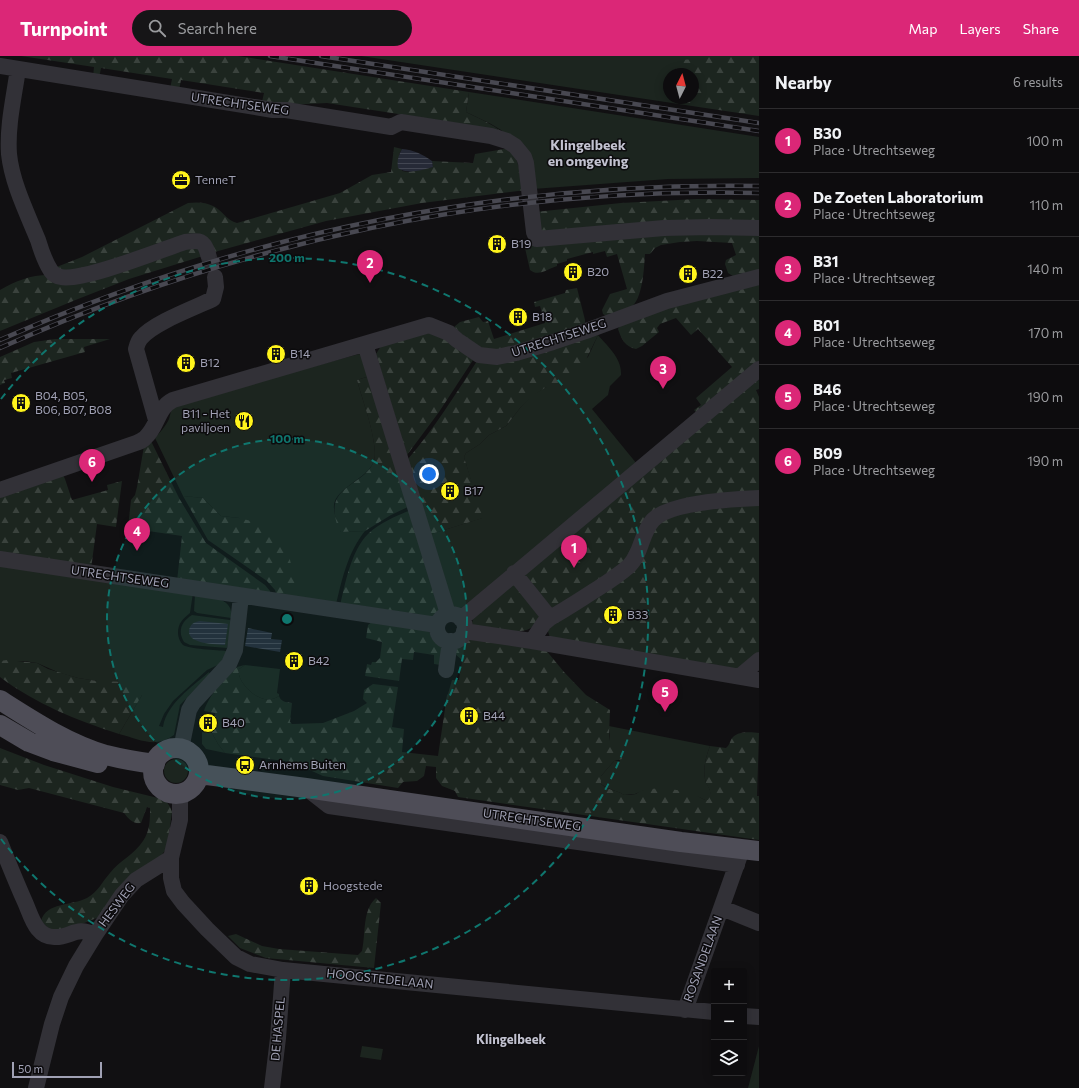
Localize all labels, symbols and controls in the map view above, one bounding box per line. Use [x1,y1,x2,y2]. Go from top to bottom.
search box [132,10,412,46]
text: Turnpoint [20,17,108,40]
icon: search [146,17,168,39]
text: Search here [178,19,257,37]
text: Map [909,20,937,37]
text: Layers [959,20,1001,37]
text: Share [1023,20,1059,37]
north arrow [663,68,699,104]
text: Nearby [775,72,832,93]
text: 6 results [1013,74,1063,90]
street label: UTRECHTSEWEG [190,89,290,117]
text: B30 [813,124,842,142]
text: 1 [785,133,791,149]
text: 100 m [1027,133,1063,149]
district label: Klingelbeek en omgeving [548,136,629,169]
text: Place · Utrechtseweg [813,142,935,158]
office icon: TenneT [170,169,192,191]
place label: TenneT [195,172,236,186]
text: De Zoeten Laboratorium [813,188,983,206]
text: 2 [784,197,792,213]
text: 110 m [1030,197,1063,213]
text: Place · Utrechtseweg [813,206,935,222]
building icon: B19 [486,233,508,255]
place label: B19 [511,236,531,250]
text: 200 m [269,250,305,264]
pin: 2 [357,250,383,283]
text: B31 [813,252,838,270]
building icon: B20 [562,261,584,283]
text: 3 [784,261,792,277]
text: 140 m [1027,261,1063,277]
building icon: B22 [677,263,699,285]
place label: B20 [587,264,609,278]
place label: B22 [702,266,723,280]
text: Place · Utrechtseweg [813,270,935,286]
building icon: B18 [507,306,529,328]
place label: B18 [532,309,552,323]
street label: UTRECHTSEWEG [510,315,608,359]
text: B01 [813,316,840,334]
text: 4 [784,325,792,341]
text: 170 m [1028,325,1063,341]
text: Place · Utrechtseweg [813,334,935,350]
building icon: B14 [265,343,287,365]
place label: B14 [290,346,310,360]
building icon: B12 [175,352,197,374]
place label: B12 [200,355,220,369]
pin: 3 [650,356,676,389]
text: B46 [813,380,841,398]
place label: B04, B05, B06, B07, B08 [35,388,112,416]
text: 5 [784,389,792,405]
text: 190 m [1027,389,1063,405]
building icon: B04, B05, B06, B07, B08 [10,392,32,414]
text: Place · Utrechtseweg [813,398,935,414]
place label: B11 - Het paviljoen [181,406,230,434]
restaurant icon: B11 - Het paviljoen [233,410,255,432]
text: 100 m [270,431,304,445]
text: B09 [813,444,842,462]
pin: 6 [79,449,105,482]
text: 6 [784,453,792,469]
text: 190 m [1027,453,1063,469]
text: Place · Utrechtseweg [813,462,935,478]
your location [419,464,439,484]
building icon: B17 [439,480,461,502]
place label: B17 [464,483,483,497]
pin: 4 [124,518,150,551]
pin: 1 [561,535,587,568]
street label: UTRECHTSEWEG [70,562,170,590]
building icon: B33 [602,604,624,626]
place label: B33 [627,607,649,621]
centre of rings [280,612,294,626]
building icon: B42 [283,650,305,672]
place label: B42 [308,653,330,667]
pin: 5 [652,679,678,712]
building icon: B44 [458,705,480,727]
place label: B44 [483,708,505,722]
building icon: B40 [197,712,219,734]
place label: B40 [222,715,245,729]
bus stop icon: Arnhems Buiten [234,754,256,776]
place label: Arnhems Buiten [259,757,346,771]
street label: UTRECHTSEWEG [482,805,582,833]
building icon: Hoogstede [298,875,320,897]
place label: Hoogstede [323,878,383,892]
street label: HESWEG [95,880,137,929]
street label: ROSANDELAAN [680,914,724,1004]
street label: HOOGSTEDELAAN [326,965,434,991]
map controls [711,968,747,1076]
button: + [711,968,747,1004]
street label: DE HASPEL [267,996,287,1061]
button: − [711,1004,747,1040]
district label: Klingelbeek [476,1031,547,1047]
button: layers [711,1040,747,1076]
scale bar [12,1060,102,1079]
text: 50 m [18,1062,43,1075]

